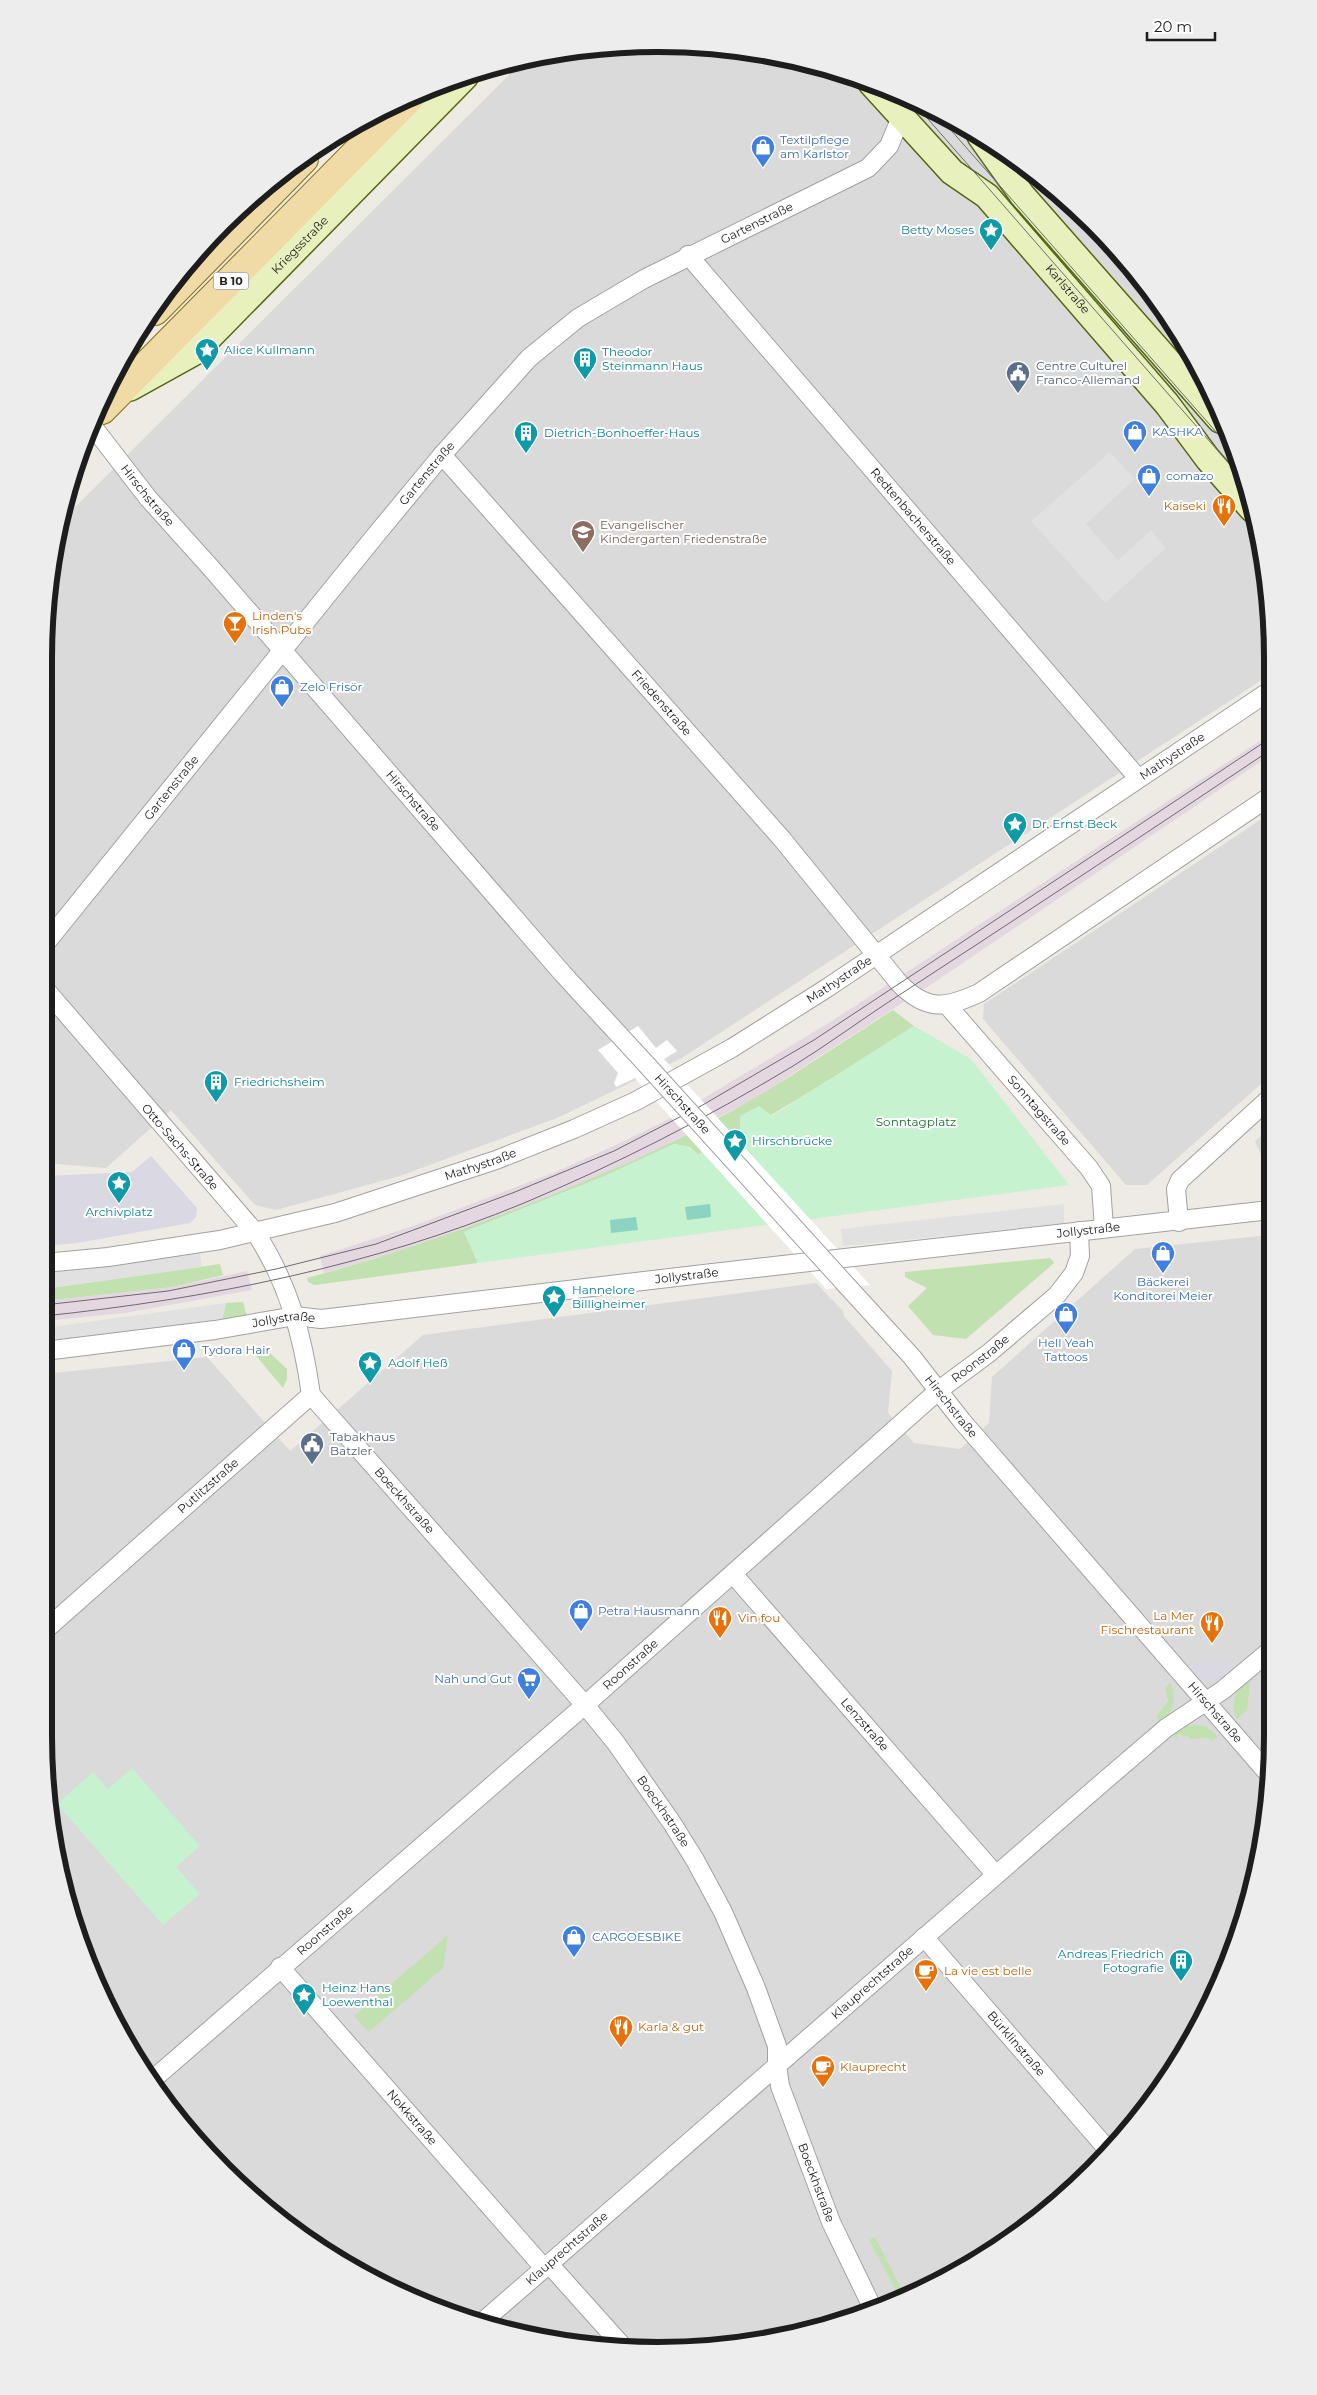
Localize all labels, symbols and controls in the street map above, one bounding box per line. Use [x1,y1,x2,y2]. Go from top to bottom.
scale bar [1147,10,1214,42]
text: 20 m [1154,17,1192,36]
place label: Textilpflege am Karlstor [780,132,849,161]
shop icon: Textilpflege am Karlstor [750,134,776,168]
street label: Gartenstraße [718,198,795,247]
street label: Kriegsstraße [268,213,331,277]
place icon: Betty Moses [978,217,1004,251]
place label: Betty Moses [901,222,974,237]
street label: Karlstraße [1042,261,1094,317]
road number: B 10 [214,272,248,290]
place icon: Alice Kullmann [194,337,220,371]
place label: Alice Kullmann [224,342,315,357]
place label: Theodor Steinmann Haus [602,344,703,373]
building icon: Theodor Steinmann Haus [572,346,598,380]
place label: Centre Culturel Franco-Allemand [1036,358,1140,387]
public building icon: Centre Culturel Franco-Allemand [1005,360,1031,394]
shop icon: KASHKA [1122,419,1148,453]
building icon: Dietrich-Bonhoeffer-Haus [513,420,539,454]
place label: KASHKA [1152,424,1203,439]
place label: Dietrich-Bonhoeffer-Haus [544,425,700,440]
street label: Gartenstraße [395,438,458,508]
street label: Hirschstraße [118,461,178,529]
shop icon: comazo [1136,463,1162,497]
street label: Redtenbacherstraße [867,464,959,568]
place label: comazo [1166,468,1214,483]
restaurant icon: Kaiseki [1211,493,1237,527]
place label: Kaiseki [1164,498,1206,513]
place label: Evangelischer Kindergarten Friedenstraße [600,517,767,546]
school or university icon: Evangelischer Kindergarten Friedenstraße [570,519,596,553]
place label: Linden's Irish Pubs [252,608,311,637]
bar icon: Linden's Irish Pubs [222,610,248,644]
street label: Friedenstraße [628,666,695,739]
shop icon: Zelo Frisör [269,674,295,708]
place label: Zelo Frisör [300,679,363,694]
street label: Mathystraße [1137,729,1207,783]
street label: Gartenstraße [140,752,202,823]
street label: Hirschstraße [383,767,444,834]
place icon: Dr. Ernst Beck [1002,811,1028,845]
place label: Dr. Ernst Beck [1032,816,1118,831]
street label: Mathystraße [803,952,874,1006]
building icon: Friedrichsheim [203,1069,229,1103]
street label: Hirschstraße [652,1071,714,1137]
street label: Sonntagstraße [1005,1072,1074,1149]
place label: Friedrichsheim [234,1074,325,1089]
street label: Otto-Sachs-Straße [139,1100,222,1193]
park label: Sonntagplatz [876,1114,956,1129]
place icon: Hirschbrücke [722,1128,748,1162]
place label: Hirschbrücke [752,1133,832,1148]
street label: Mathystraße [442,1145,518,1183]
place icon: Archivplatz [106,1170,132,1204]
place label: Archivplatz [85,1204,153,1219]
street label: Jollystraße [1055,1219,1121,1241]
shop icon: Bäckerei Konditorei Meier [1150,1240,1176,1274]
street label: Jollystraße [653,1264,719,1287]
place label: Bäckerei Konditorei Meier [1113,1274,1213,1303]
place label: Hannelore Billigheimer [572,1282,646,1311]
place icon: Hannelore Billigheimer [541,1284,567,1318]
shop icon: Hell Yeah Tattoos [1053,1301,1079,1335]
street label: Jollystraße [250,1308,316,1331]
street label: Roonstraße [948,1331,1012,1385]
place label: Hell Yeah Tattoos [1038,1335,1094,1364]
shop icon: Tydora Hair [171,1337,197,1371]
place label: Tydora Hair [202,1342,270,1357]
place icon: Adolf Heß [357,1350,383,1384]
place label: Adolf Heß [388,1355,448,1370]
street label: Hirschstraße [922,1372,981,1441]
place label: Tabakhaus Batzler [330,1429,395,1458]
public building icon: Tabakhaus Batzler [299,1431,325,1465]
street label: Putlitzstraße [174,1455,241,1517]
street label: Boeckhstraße [372,1464,438,1536]
shop icon: Petra Hausmann [568,1598,594,1632]
place label: Petra Hausmann [598,1603,700,1618]
restaurant icon: Vin fou [707,1605,733,1639]
place label: La Mer Fischrestaurant [1101,1608,1194,1637]
place label: Vin fou [738,1610,780,1625]
restaurant icon: La Mer Fischrestaurant [1199,1610,1225,1644]
street label: Roonstraße [599,1636,661,1693]
supermarket icon: Nah und Gut [516,1666,542,1700]
place label: Nah und Gut [434,1671,512,1686]
street label: Hirschstraße [1185,1679,1246,1746]
street label: Lenzstraße [838,1695,892,1754]
street label: Boeckhstraße [634,1772,693,1850]
street label: Roonstraße [293,1902,356,1958]
shop icon: CARGOESBIKE [561,1924,587,1958]
place label: CARGOESBIKE [592,1929,682,1944]
street label: Klauprechtstraße [828,1942,916,2022]
place label: Andreas Friedrich Fotografie [1058,1946,1164,1975]
building icon: Andreas Friedrich Fotografie [1168,1948,1194,1982]
cafe icon: La vie est belle [913,1958,939,1992]
place label: La vie est belle [944,1963,1032,1978]
place label: Heinz Hans Loewenthal [322,1980,393,2009]
place icon: Heinz Hans Loewenthal [291,1982,317,2016]
street label: Bürklinstraße [984,2008,1049,2079]
restaurant icon: Karla & gut [608,2014,634,2048]
place label: Karla & gut [638,2019,704,2034]
cafe icon: Klauprecht [810,2054,836,2088]
place label: Klauprecht [840,2059,907,2074]
street label: Nokkstraße [384,2086,441,2148]
street label: Boeckhstraße [795,2141,838,2224]
street label: Klauprechtstraße [522,2208,611,2288]

